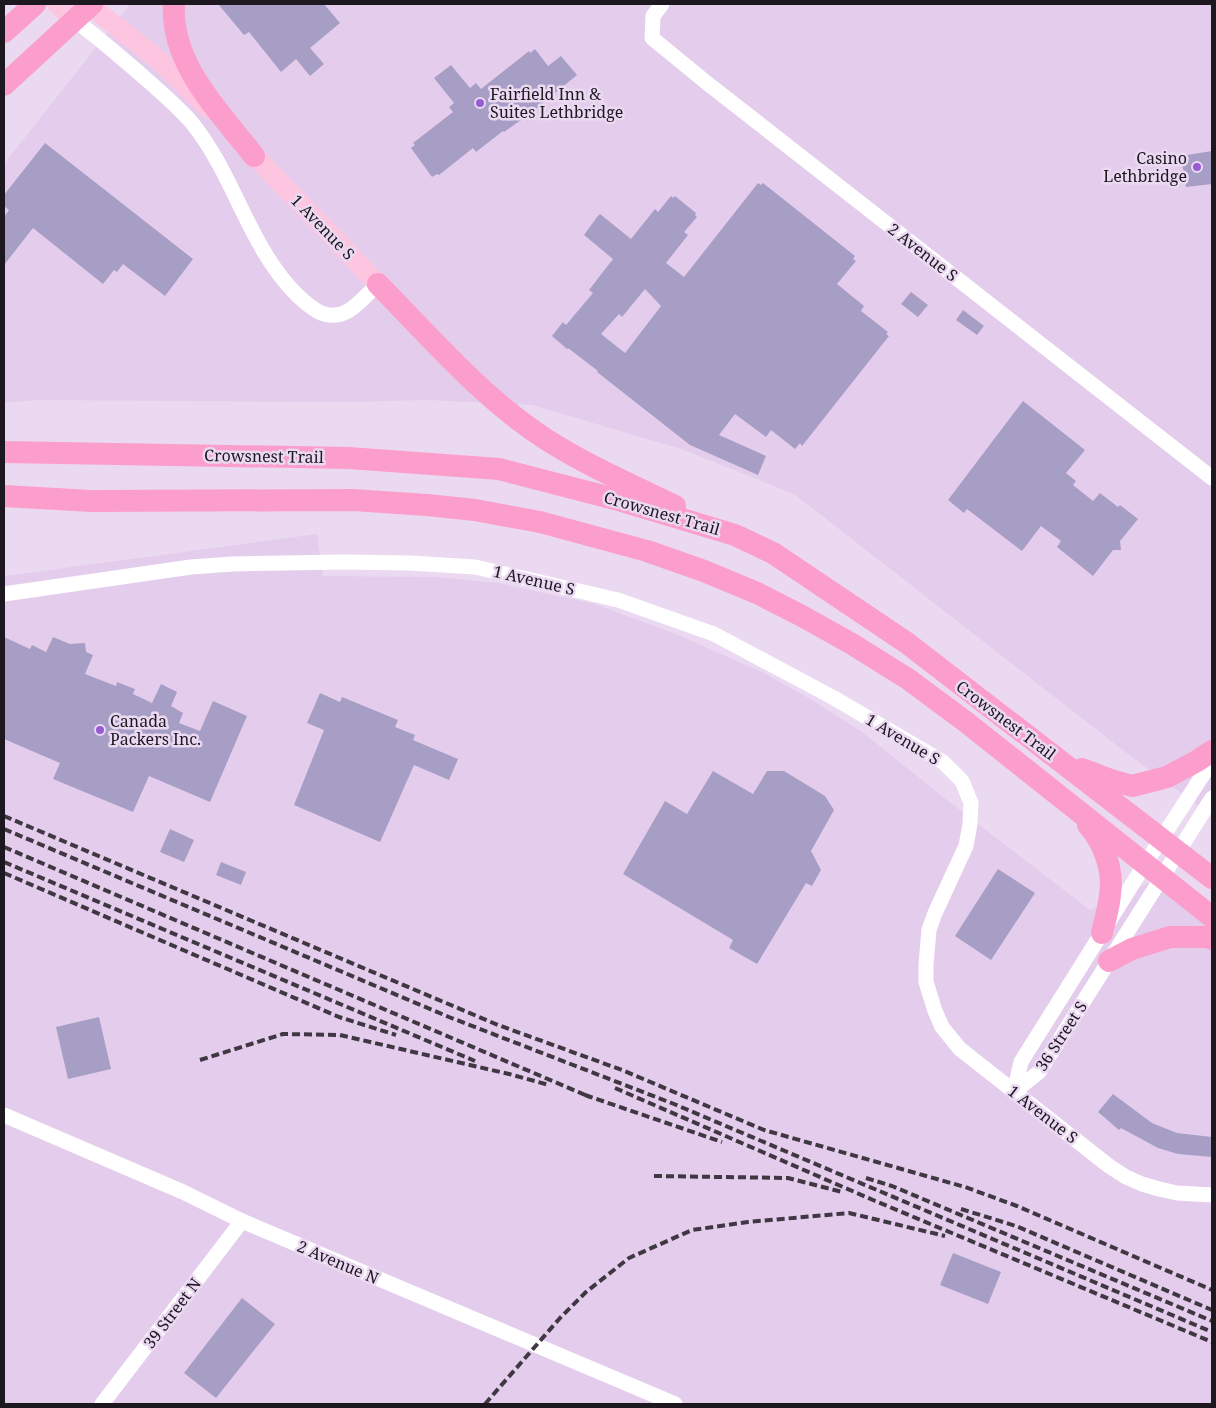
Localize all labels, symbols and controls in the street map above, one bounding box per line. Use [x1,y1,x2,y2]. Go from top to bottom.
place label: Fairfield Inn & Suites Lethbridge [490,83,623,123]
marker: Fairfield Inn & Suites Lethbridge [474,97,486,109]
place label: Casino Lethbridge [1103,147,1187,187]
marker: Casino Lethbridge [1191,161,1203,173]
street label: 1 Avenue S [286,189,360,265]
street label: 2 Avenue S [883,218,963,286]
street label: Crowsnest Trail [204,444,324,468]
street label: Crowsnest Trail [601,486,723,540]
street label: 1 Avenue S [491,560,577,600]
street label: Crowsnest Trail [952,675,1060,765]
street label: 1 Avenue S [862,708,944,770]
place label: Canada Packers Inc. [110,710,201,750]
marker: Canada Packers Inc. [94,724,106,736]
street label: 36 Street S [1030,997,1092,1075]
street label: 1 Avenue S [1003,1080,1083,1148]
street label: 2 Avenue N [294,1235,382,1289]
street label: 39 Street N [138,1273,206,1353]

